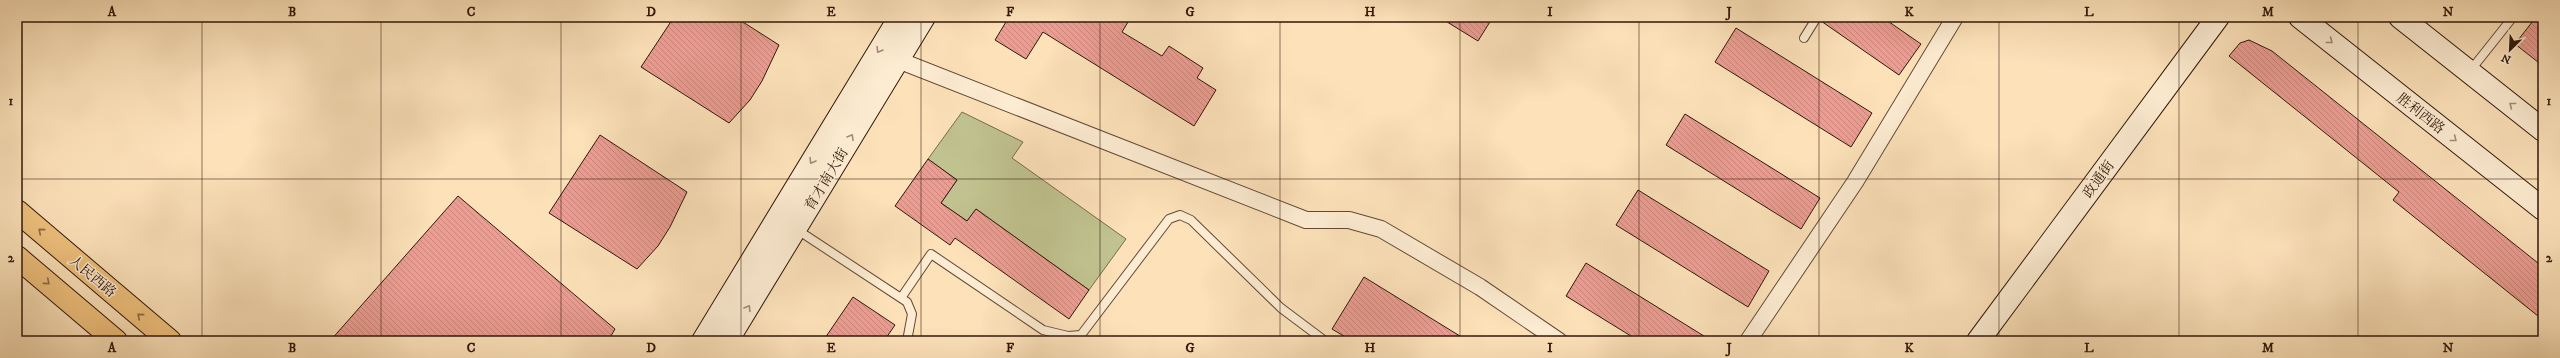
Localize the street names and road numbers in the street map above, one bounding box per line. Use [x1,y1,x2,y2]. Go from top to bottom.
street label: 胜利西路 [2393,89,2448,138]
street label: 育才南大街 [801,145,853,214]
street label: 政通街 [2079,157,2118,202]
street label: 人民西路 [65,252,120,302]

